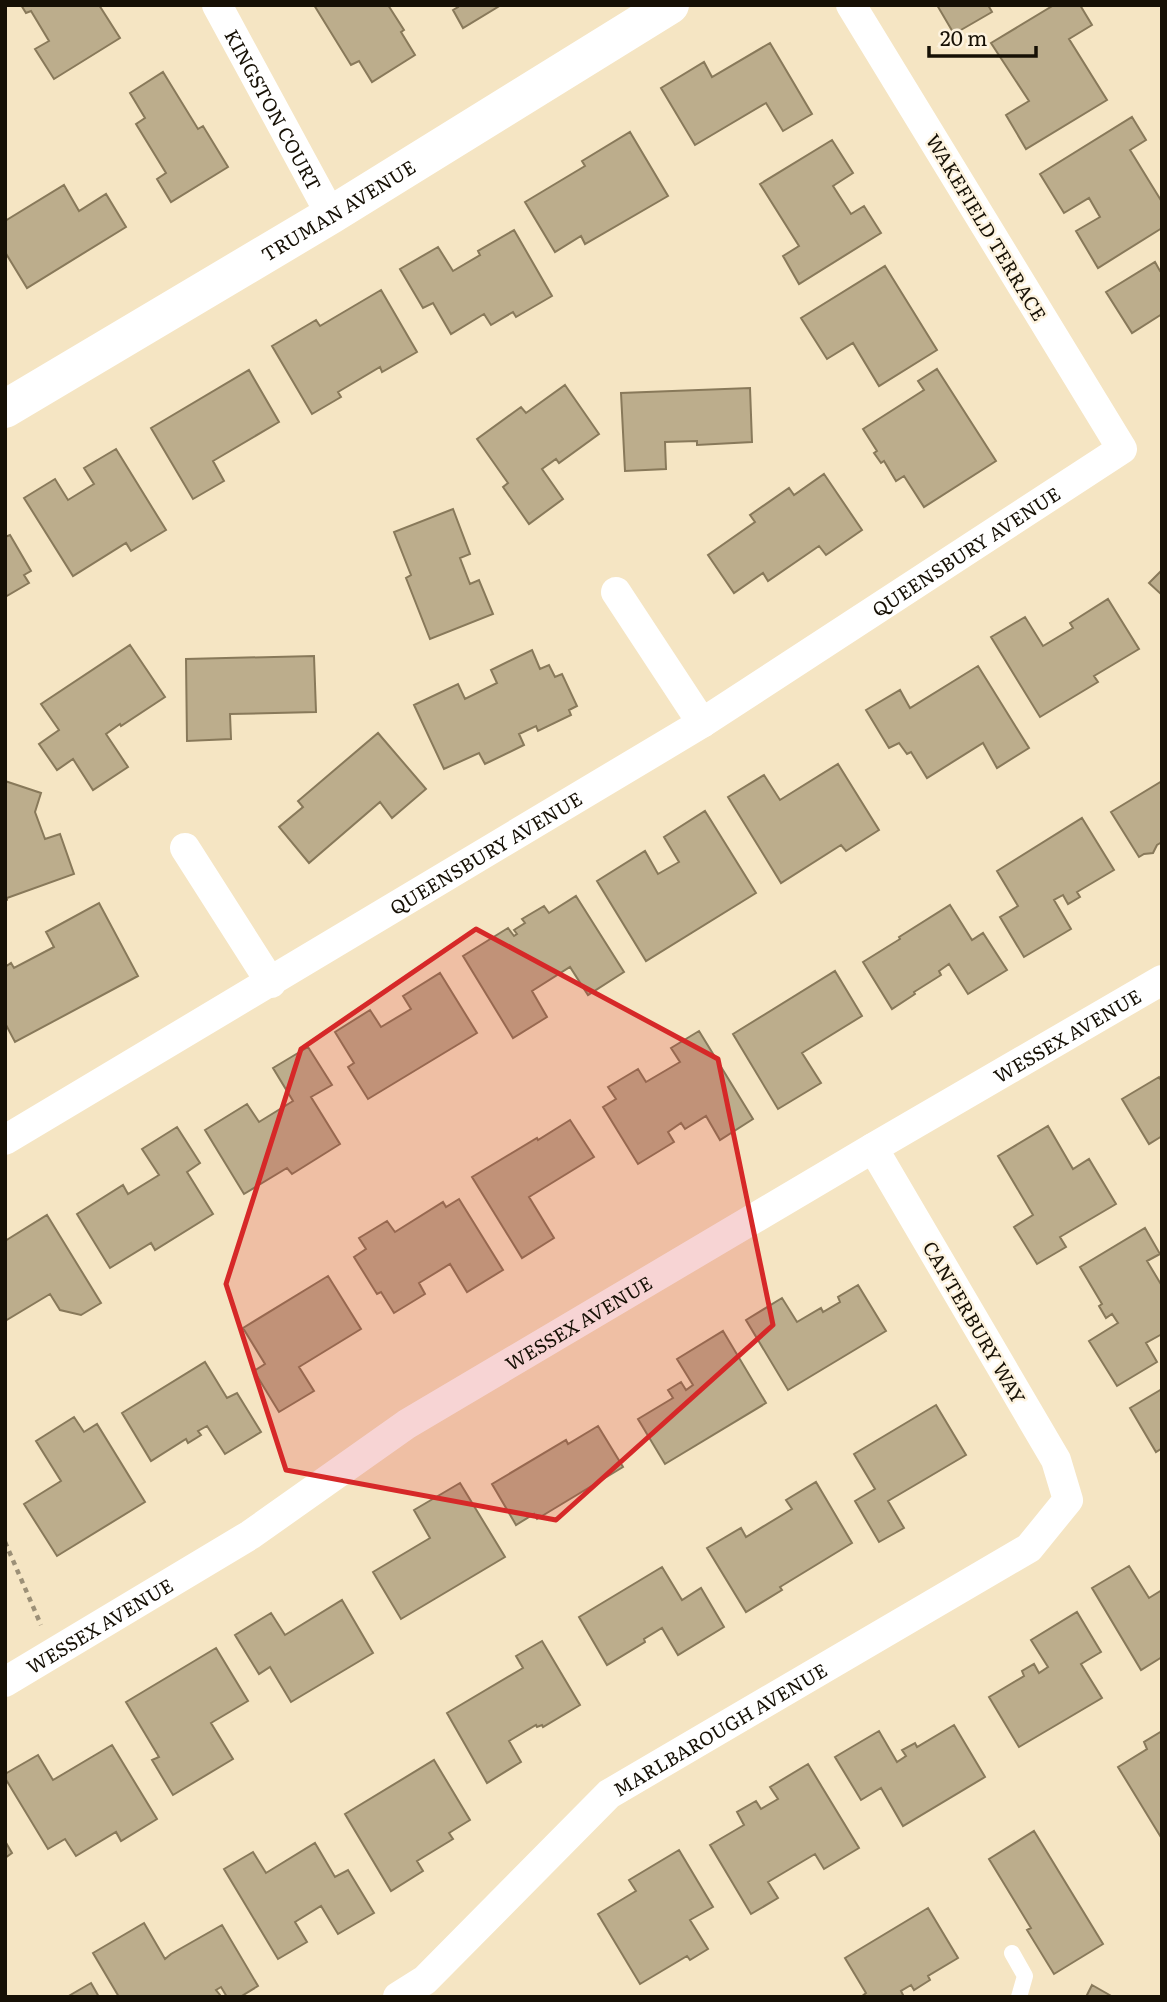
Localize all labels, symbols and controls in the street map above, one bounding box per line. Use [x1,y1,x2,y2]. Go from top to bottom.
scale bar [929,14,1036,58]
text: 20 m [940,21,987,52]
street label: KINGSTON COURT [218,24,329,195]
street label: WAKEFIELD TERRACE [920,128,1054,326]
street label: TRUMAN AVENUE [256,152,421,268]
street label: QUEENSBURY AVENUE [866,479,1065,623]
street label: QUEENSBURY AVENUE [384,784,587,921]
street label: WESSEX AVENUE [988,981,1146,1089]
street label: CANTERBURY WAY [917,1235,1033,1409]
street label: WESSEX AVENUE [500,1268,657,1377]
street label: WESSEX AVENUE [21,1571,178,1680]
street label: MARLBAROUGH AVENUE [608,1655,832,1803]

